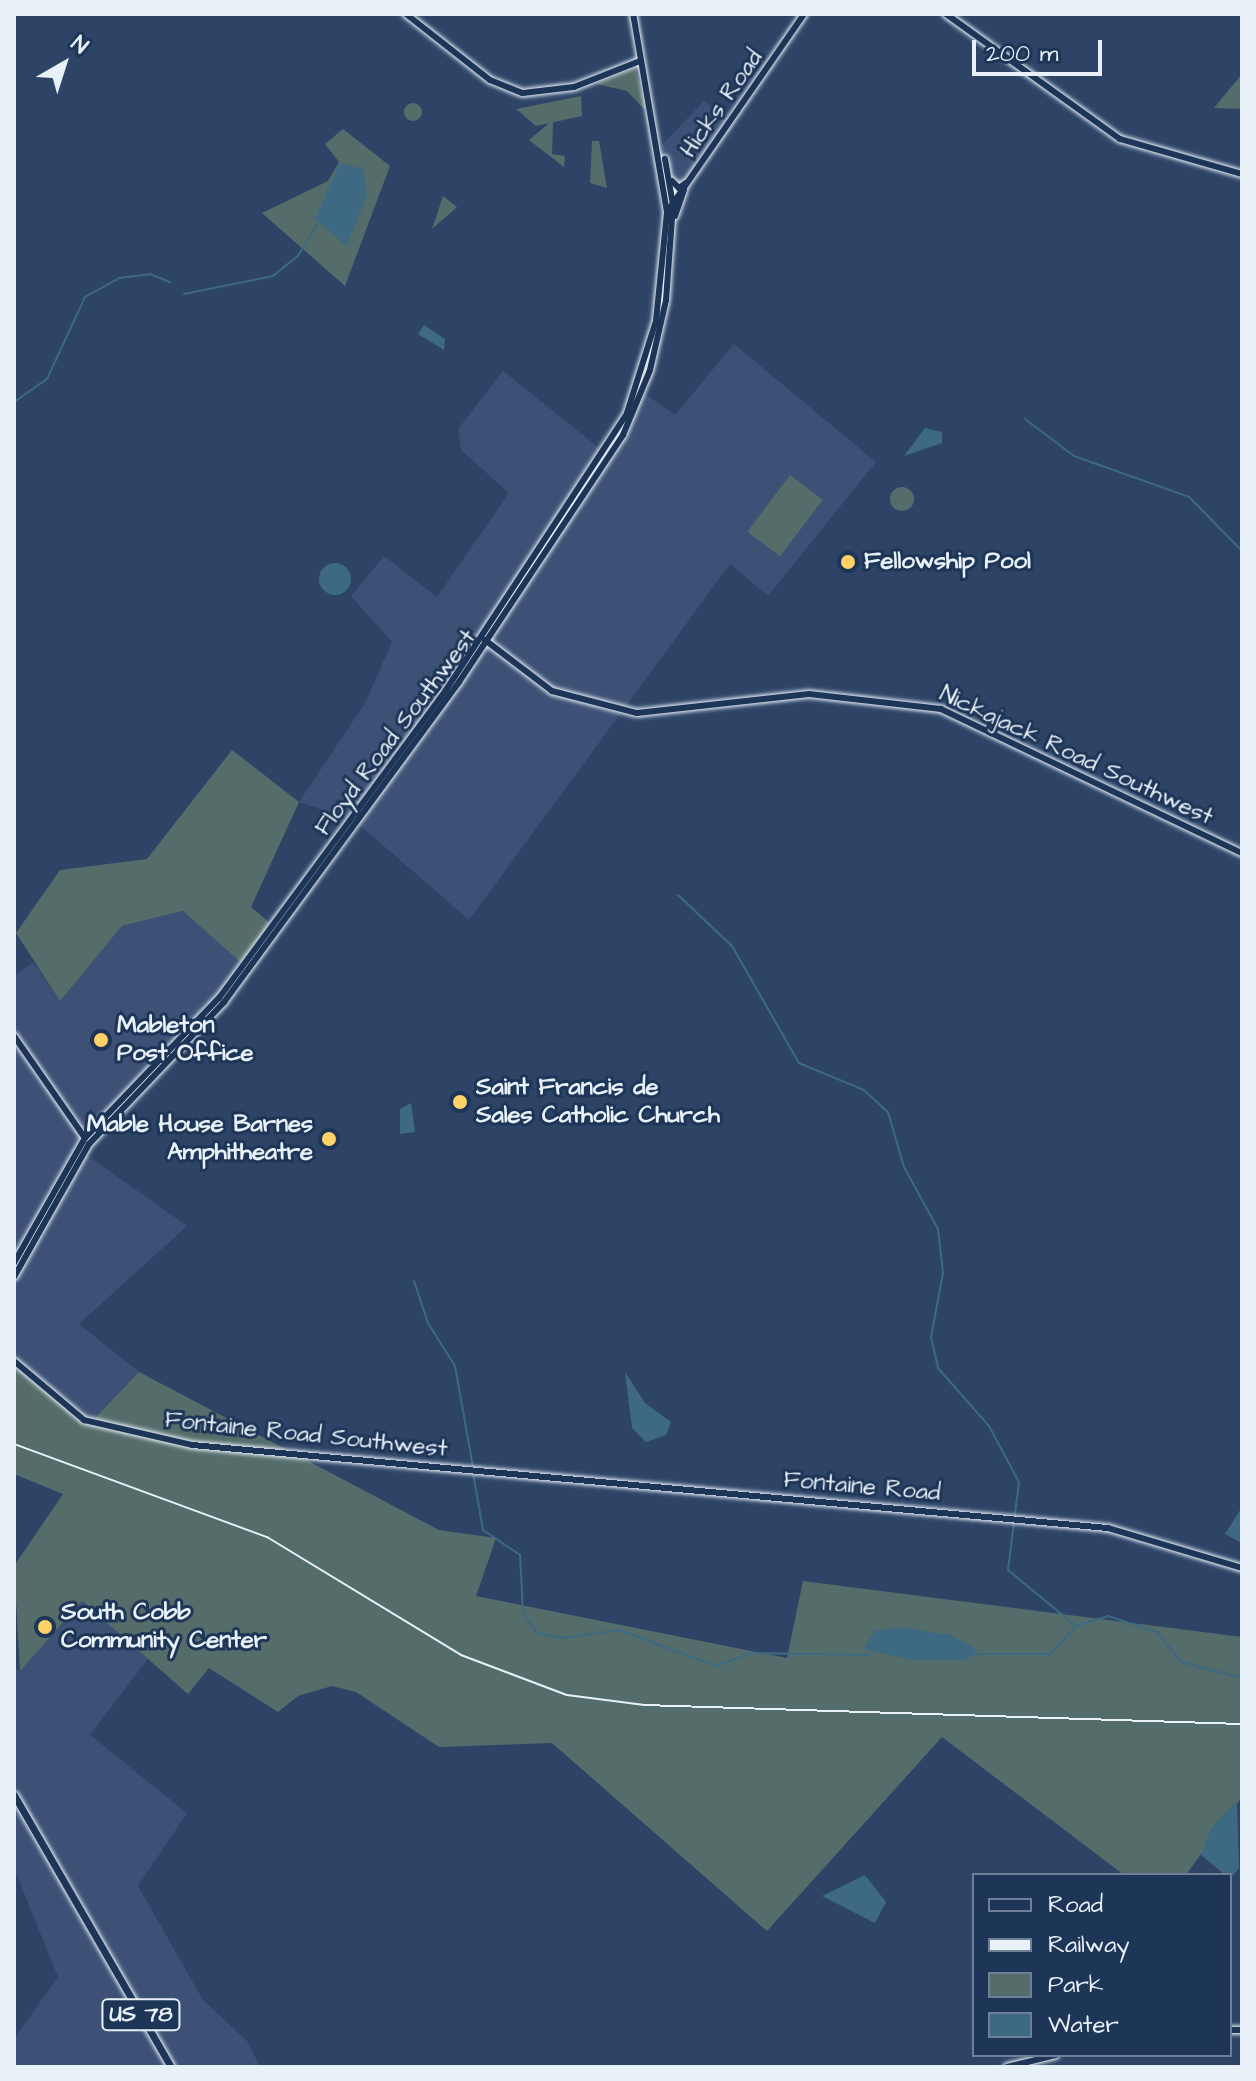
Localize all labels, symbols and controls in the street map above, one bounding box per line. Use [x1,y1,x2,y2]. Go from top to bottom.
north arrow [24,24,104,104]
scale bar [976,24,1106,74]
text: N [64,29,95,61]
text: 200 m [986,37,1058,71]
street label: Hicks Road [674,45,770,163]
place label: Fellowship Pool [864,548,1031,576]
marker: Fellowship Pool [839,553,857,571]
street label: Floyd Road Southwest [309,624,483,842]
street label: Nickajack Road Southwest [935,680,1217,832]
place label: Mableton Post Office [117,1012,254,1068]
marker: Mableton Post Office [92,1031,110,1049]
place label: Saint Francis de Sales Catholic Church [476,1074,720,1130]
marker: Saint Francis de Sales Catholic Church [451,1093,469,1111]
place label: Mable House Barnes Amphitheatre [87,1111,313,1167]
marker: Mable House Barnes Amphitheatre [320,1130,338,1148]
street label: Fontaine Road Southwest [163,1406,449,1464]
street label: Fontaine Road [782,1466,942,1508]
place label: South Cobb Community Center [61,1599,267,1655]
marker: South Cobb Community Center [36,1618,54,1636]
legend [972,1873,1232,2057]
text: Road [1048,1888,1103,1922]
text: Railway [1048,1928,1130,1962]
text: Park [1048,1968,1104,2002]
road number: US 78 [101,1997,181,2033]
text: Water [1048,2008,1119,2042]

